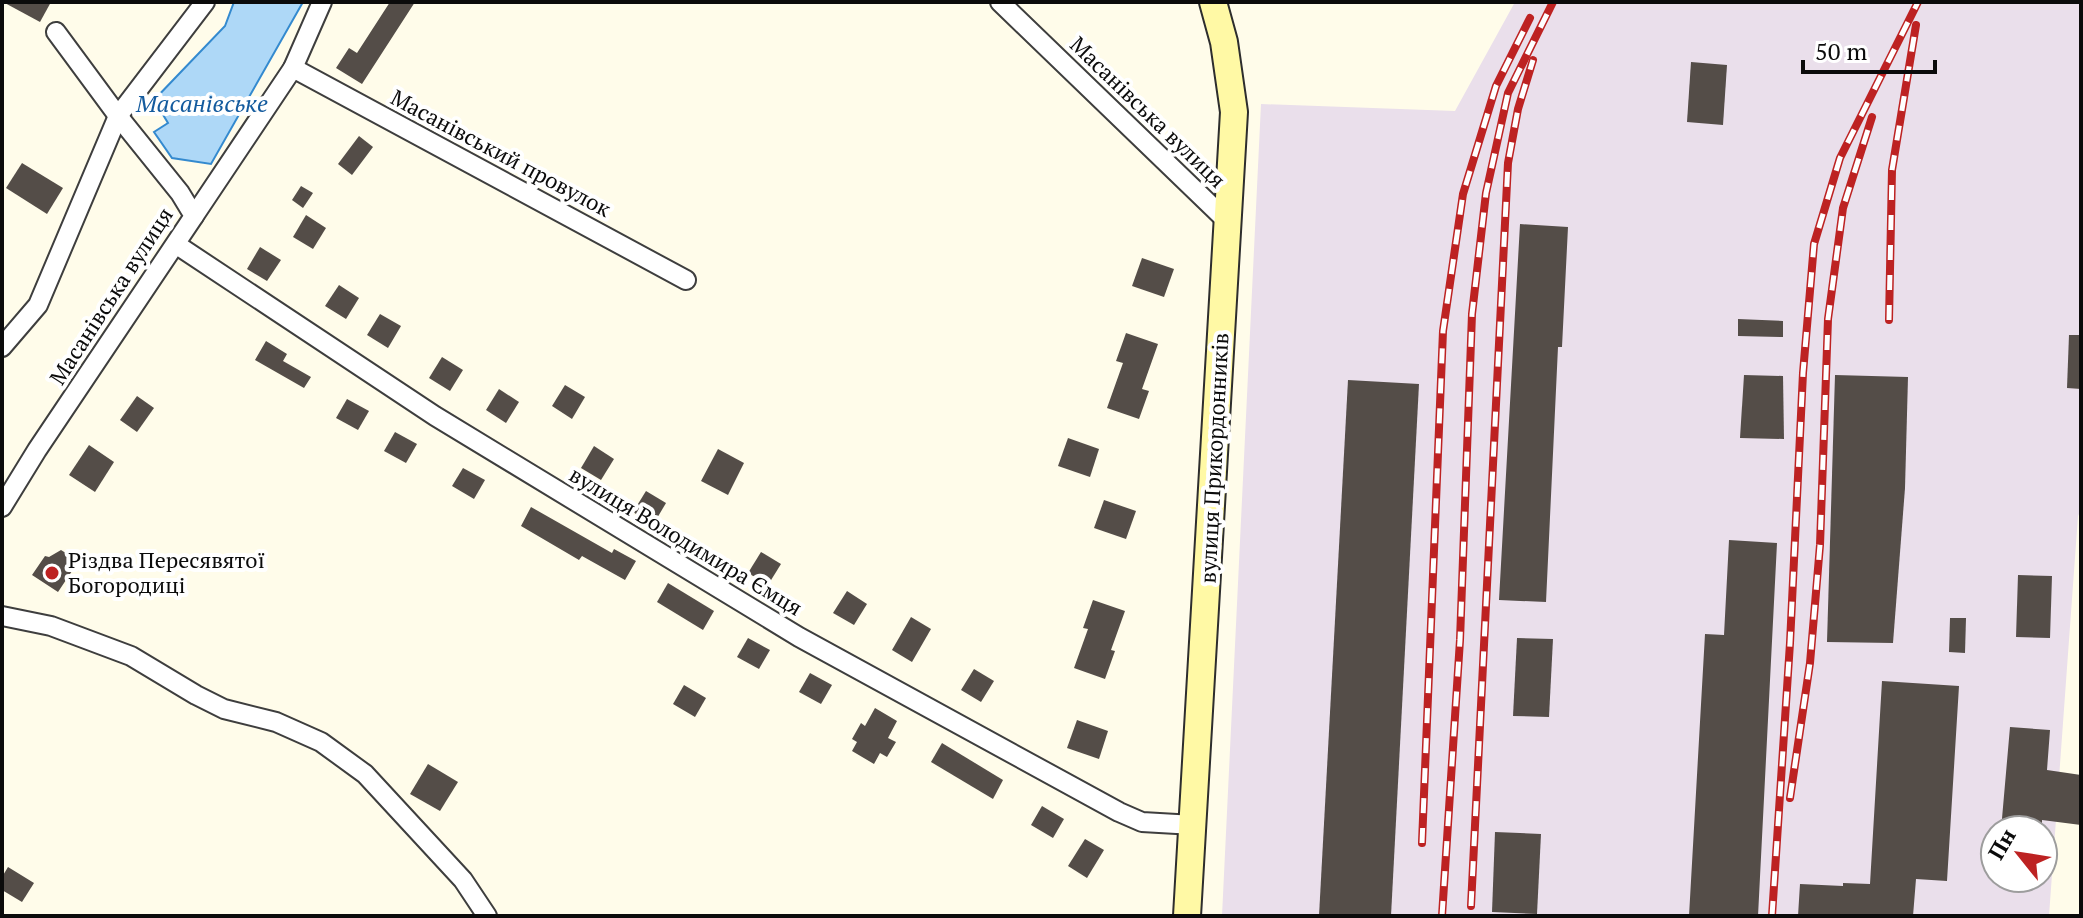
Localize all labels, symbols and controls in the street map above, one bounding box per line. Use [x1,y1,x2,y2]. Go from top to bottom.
scale bar [1803,24,1935,74]
street label: Масанівська вулиця [1064,30,1232,194]
text: 50 m [1815,35,1867,67]
street label: Масанівський провулок [386,82,616,223]
water label: Масанівське [135,87,268,119]
street label: Масанівська вулиця [42,202,179,390]
street label: вулиця Прикордонників [1192,332,1235,584]
street label: вулиця Володимира Ємця [564,459,808,622]
place label: Різдва Пересявятої Богородиці [68,545,265,599]
marker: Різдва Пересявятої Богородиці [43,564,61,582]
north arrow [1979,814,2059,894]
text: Пн [1981,823,2022,865]

